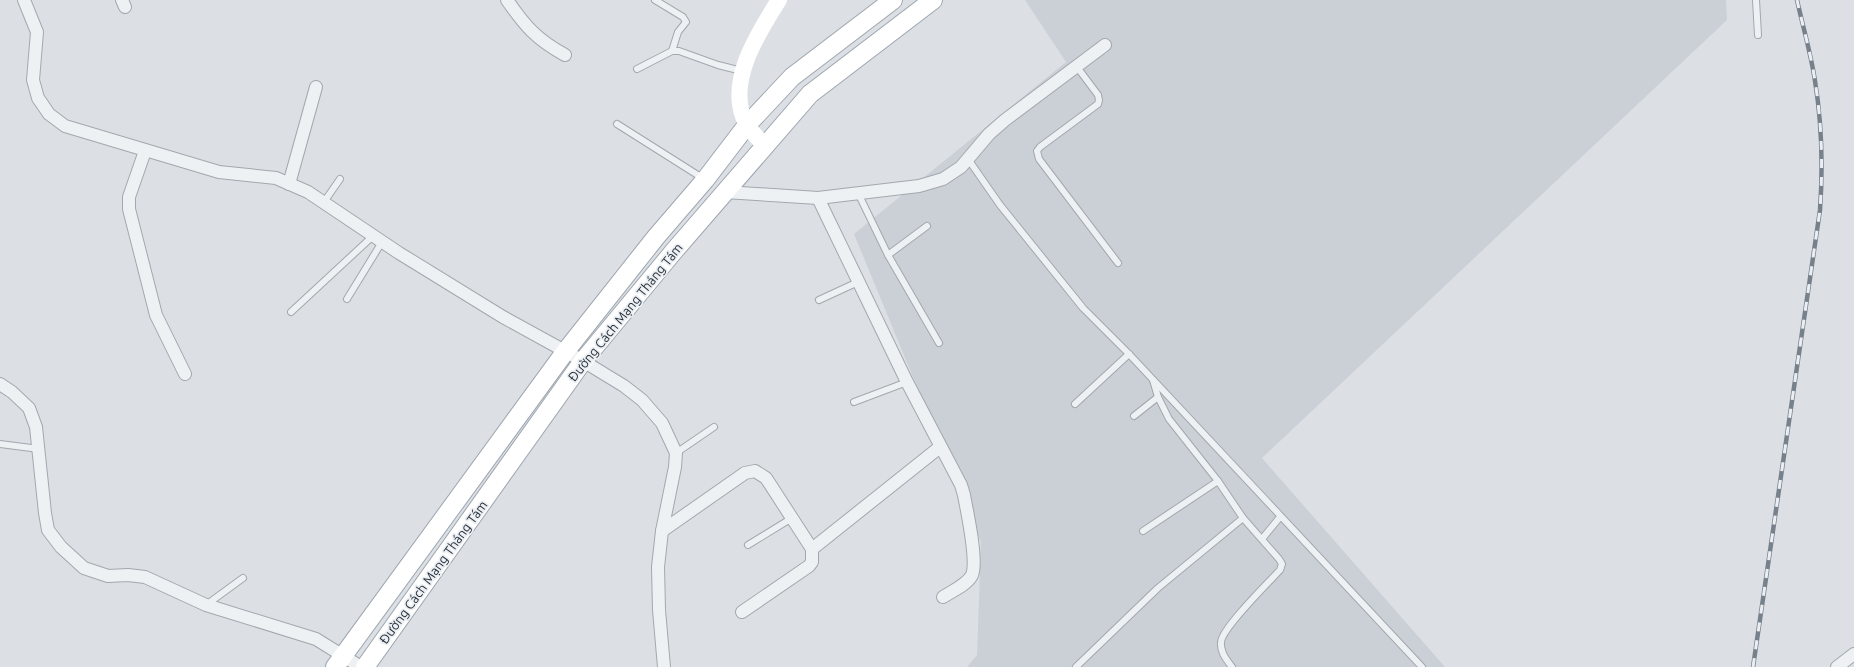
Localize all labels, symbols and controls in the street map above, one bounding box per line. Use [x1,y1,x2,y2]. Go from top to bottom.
street label: Đường Cách Mạng Tháng Tám [565,240,686,384]
street label: Đường Cách Mạng Tháng Tám [376,498,490,647]

